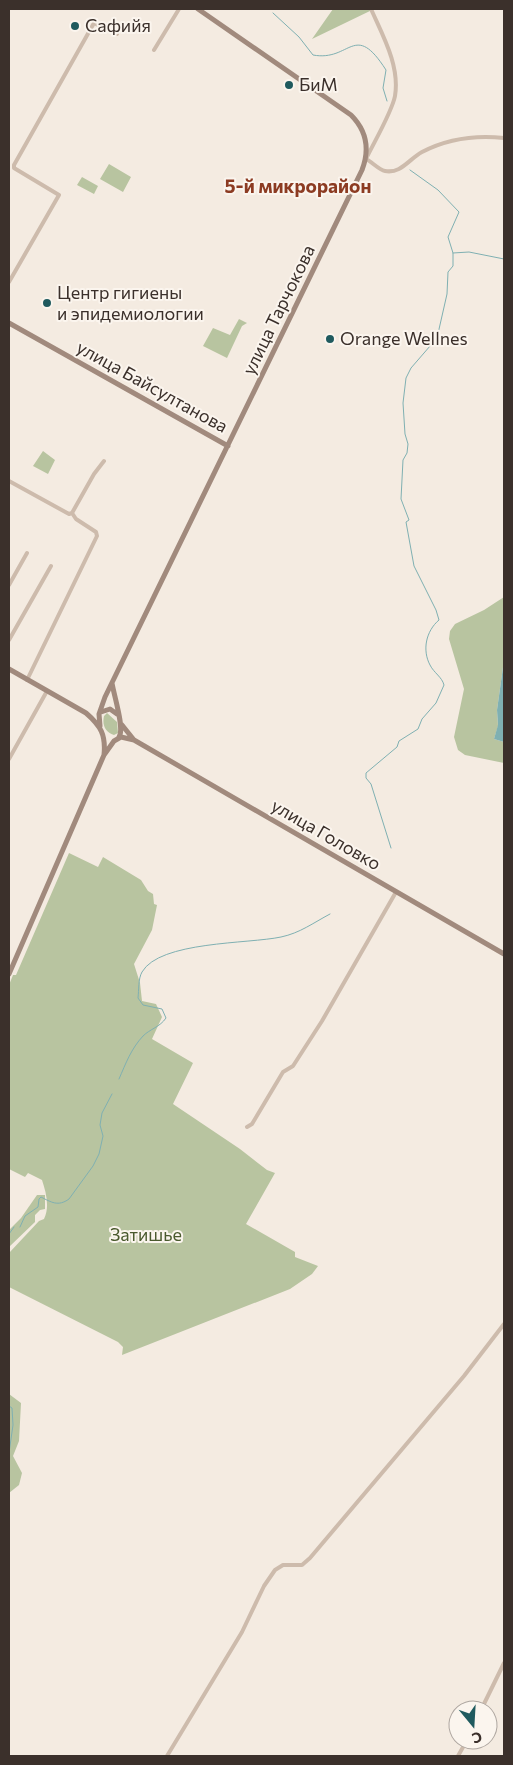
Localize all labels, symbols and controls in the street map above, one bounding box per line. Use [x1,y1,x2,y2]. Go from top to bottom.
place label: Сафийя [85,14,151,36]
marker: Сафийя [69,20,81,32]
place label: БиМ [299,73,338,95]
marker: БиМ [283,79,295,91]
district label: 5-й микрорайон [225,174,371,197]
street label: улица Тарчокова [237,241,319,378]
place label: Центр гигиены и эпидемиологии [57,281,204,324]
marker: Центр гигиены и эпидемиологии [41,297,53,309]
place label: Orange Wellnes [340,327,468,349]
marker: Orange Wellnes [324,333,336,345]
street label: улица Байсултанова [73,335,232,437]
street label: улица Головко [268,794,385,874]
park label: Затишье [110,1223,182,1245]
north arrow [448,1700,498,1750]
text: С [470,1728,484,1747]

